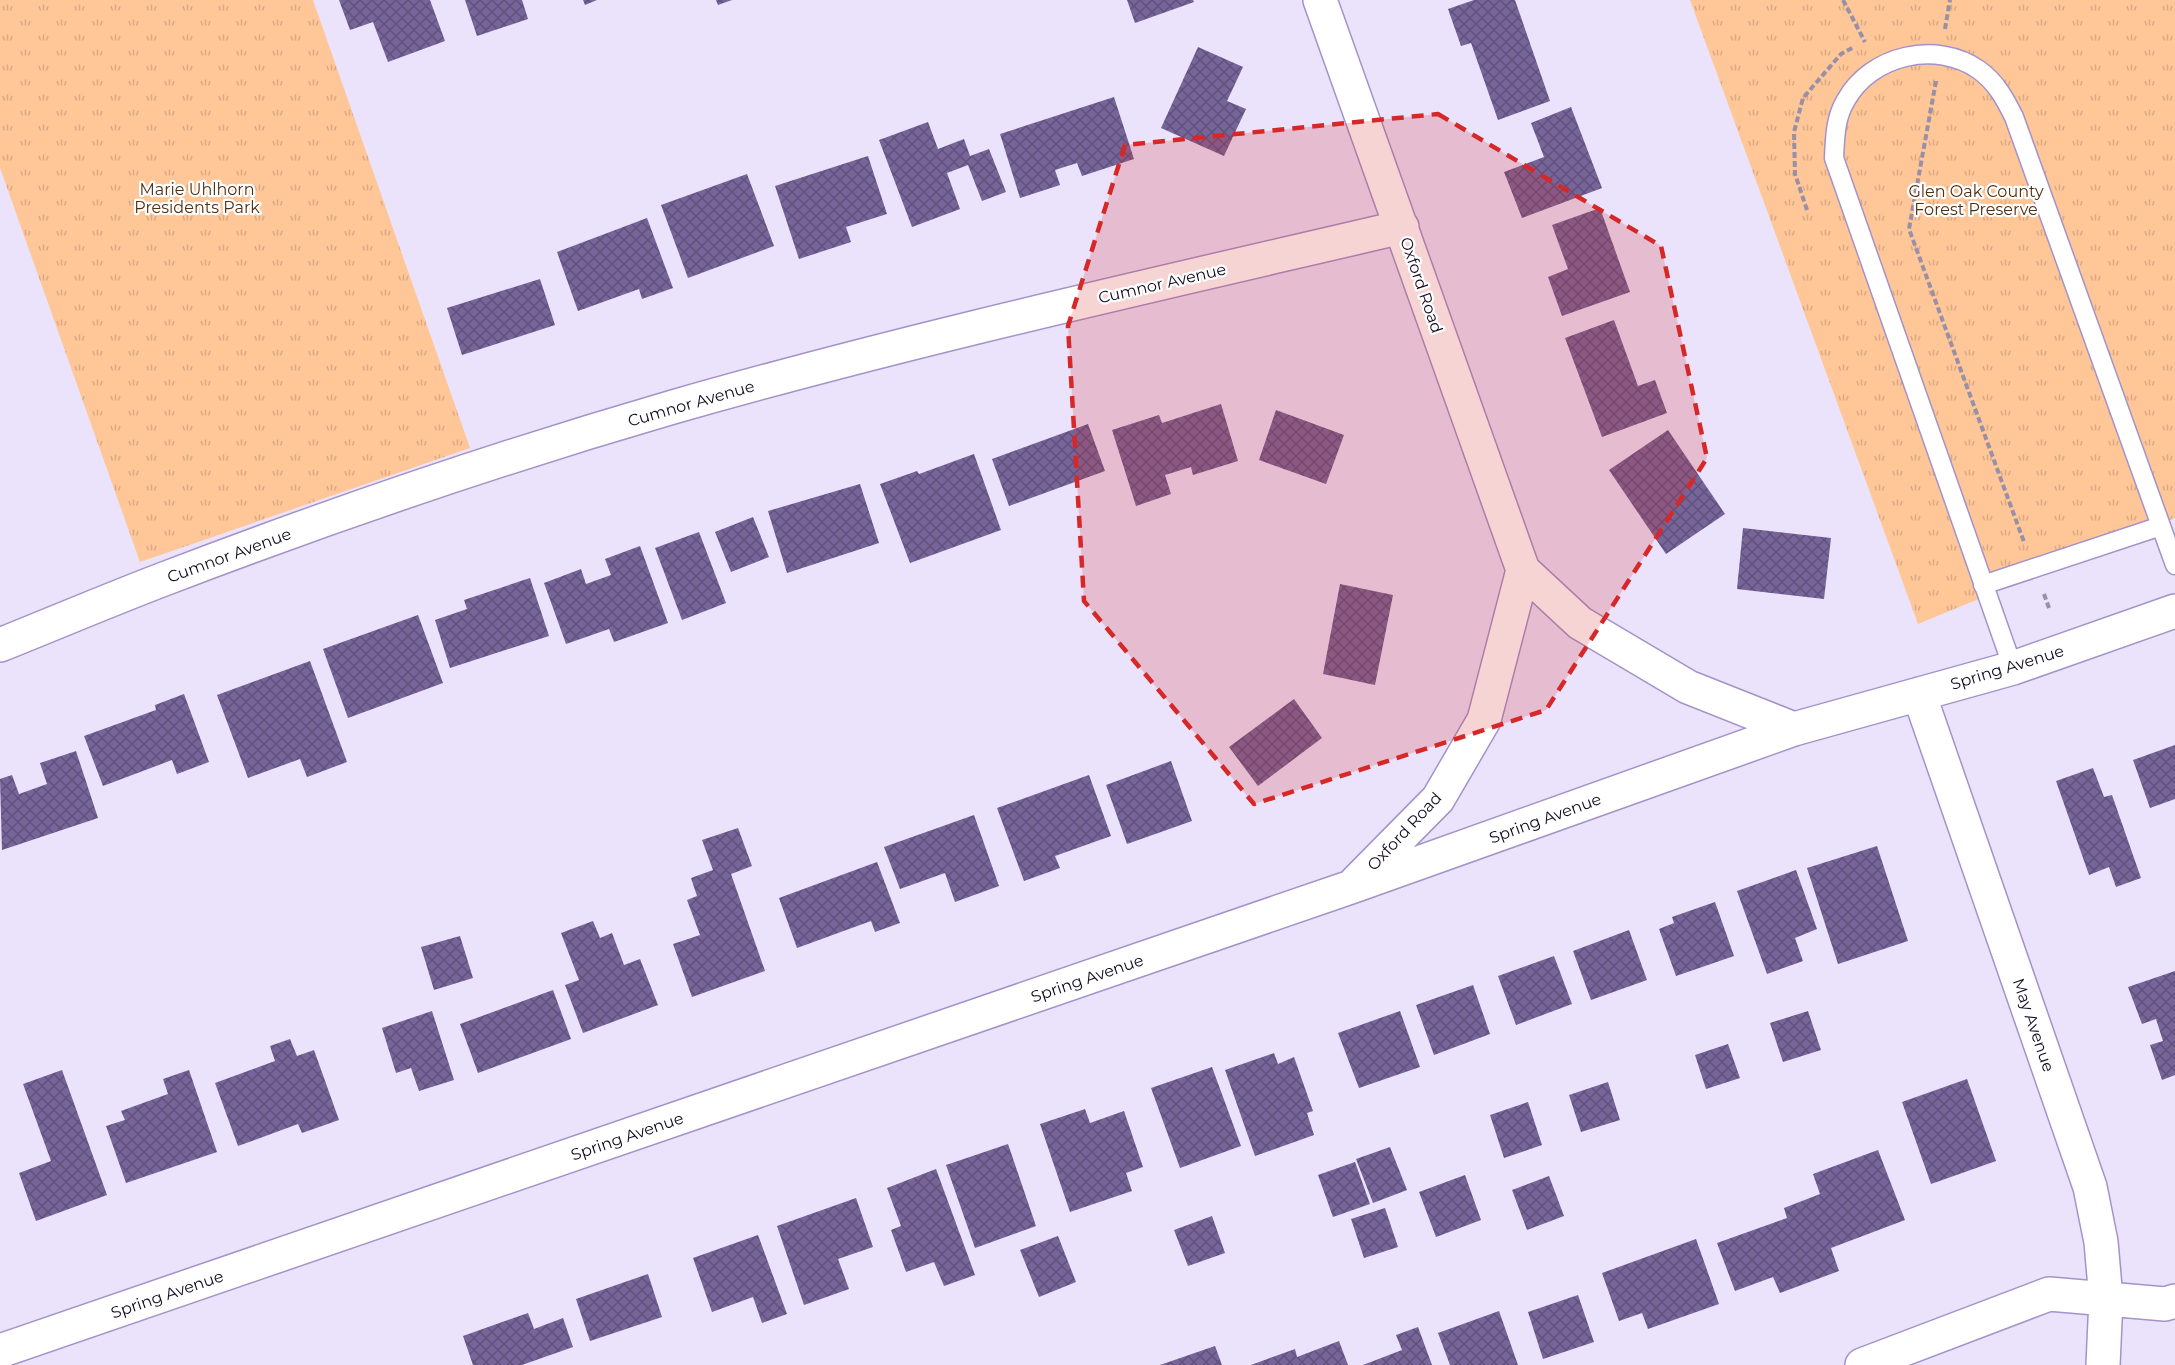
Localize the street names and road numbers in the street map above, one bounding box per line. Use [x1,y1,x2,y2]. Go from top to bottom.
street label: Oxford Road [1396,235,1447,336]
street label: Cumnor Avenue [1096,260,1228,307]
street label: Cumnor Avenue [626,376,757,431]
street label: Cumnor Avenue [165,524,294,587]
street label: Spring Avenue [1948,641,2066,694]
street label: Oxford Road [1363,788,1445,874]
street label: Spring Avenue [1487,789,1604,848]
street label: Spring Avenue [1028,950,1146,1007]
street label: May Avenue [2009,976,2058,1074]
street label: Spring Avenue [568,1108,686,1165]
street label: Spring Avenue [108,1266,226,1323]

